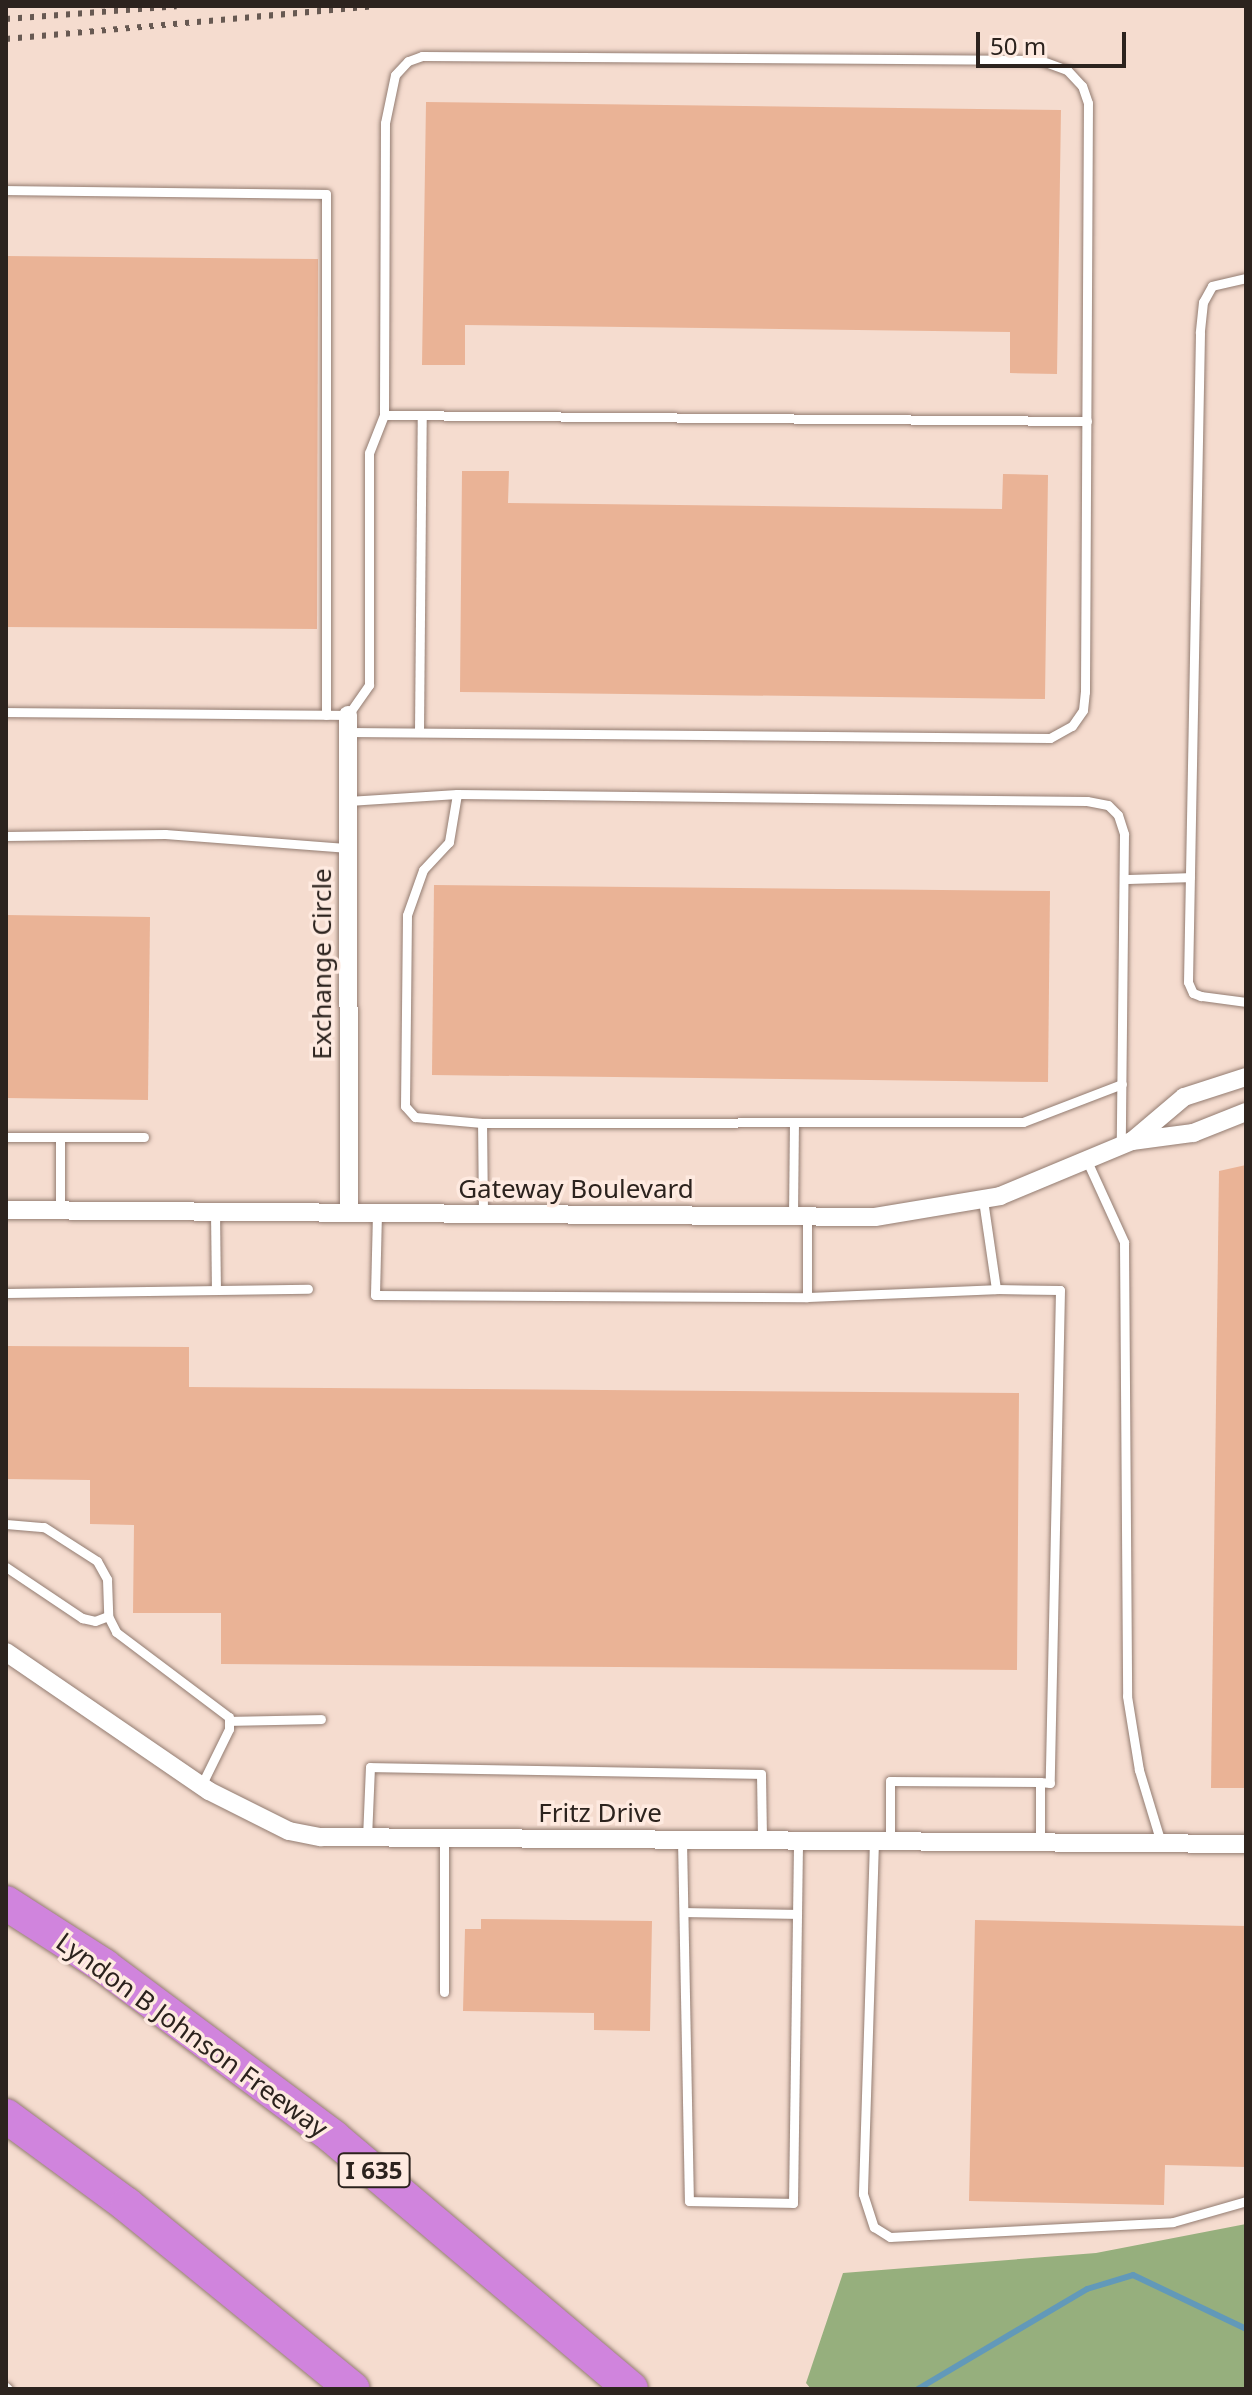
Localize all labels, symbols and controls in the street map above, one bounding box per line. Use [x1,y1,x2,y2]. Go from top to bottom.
scale bar [980,16,1130,66]
text: 50 m [990,29,1046,62]
street label: Exchange Circle [306,868,338,1060]
street label: Gateway Boulevard [458,1173,694,1205]
street label: Fritz Drive [538,1797,662,1829]
street label: Lyndon B Johnson Freeway [50,1926,334,2144]
road number: I 635 [336,2150,412,2190]

